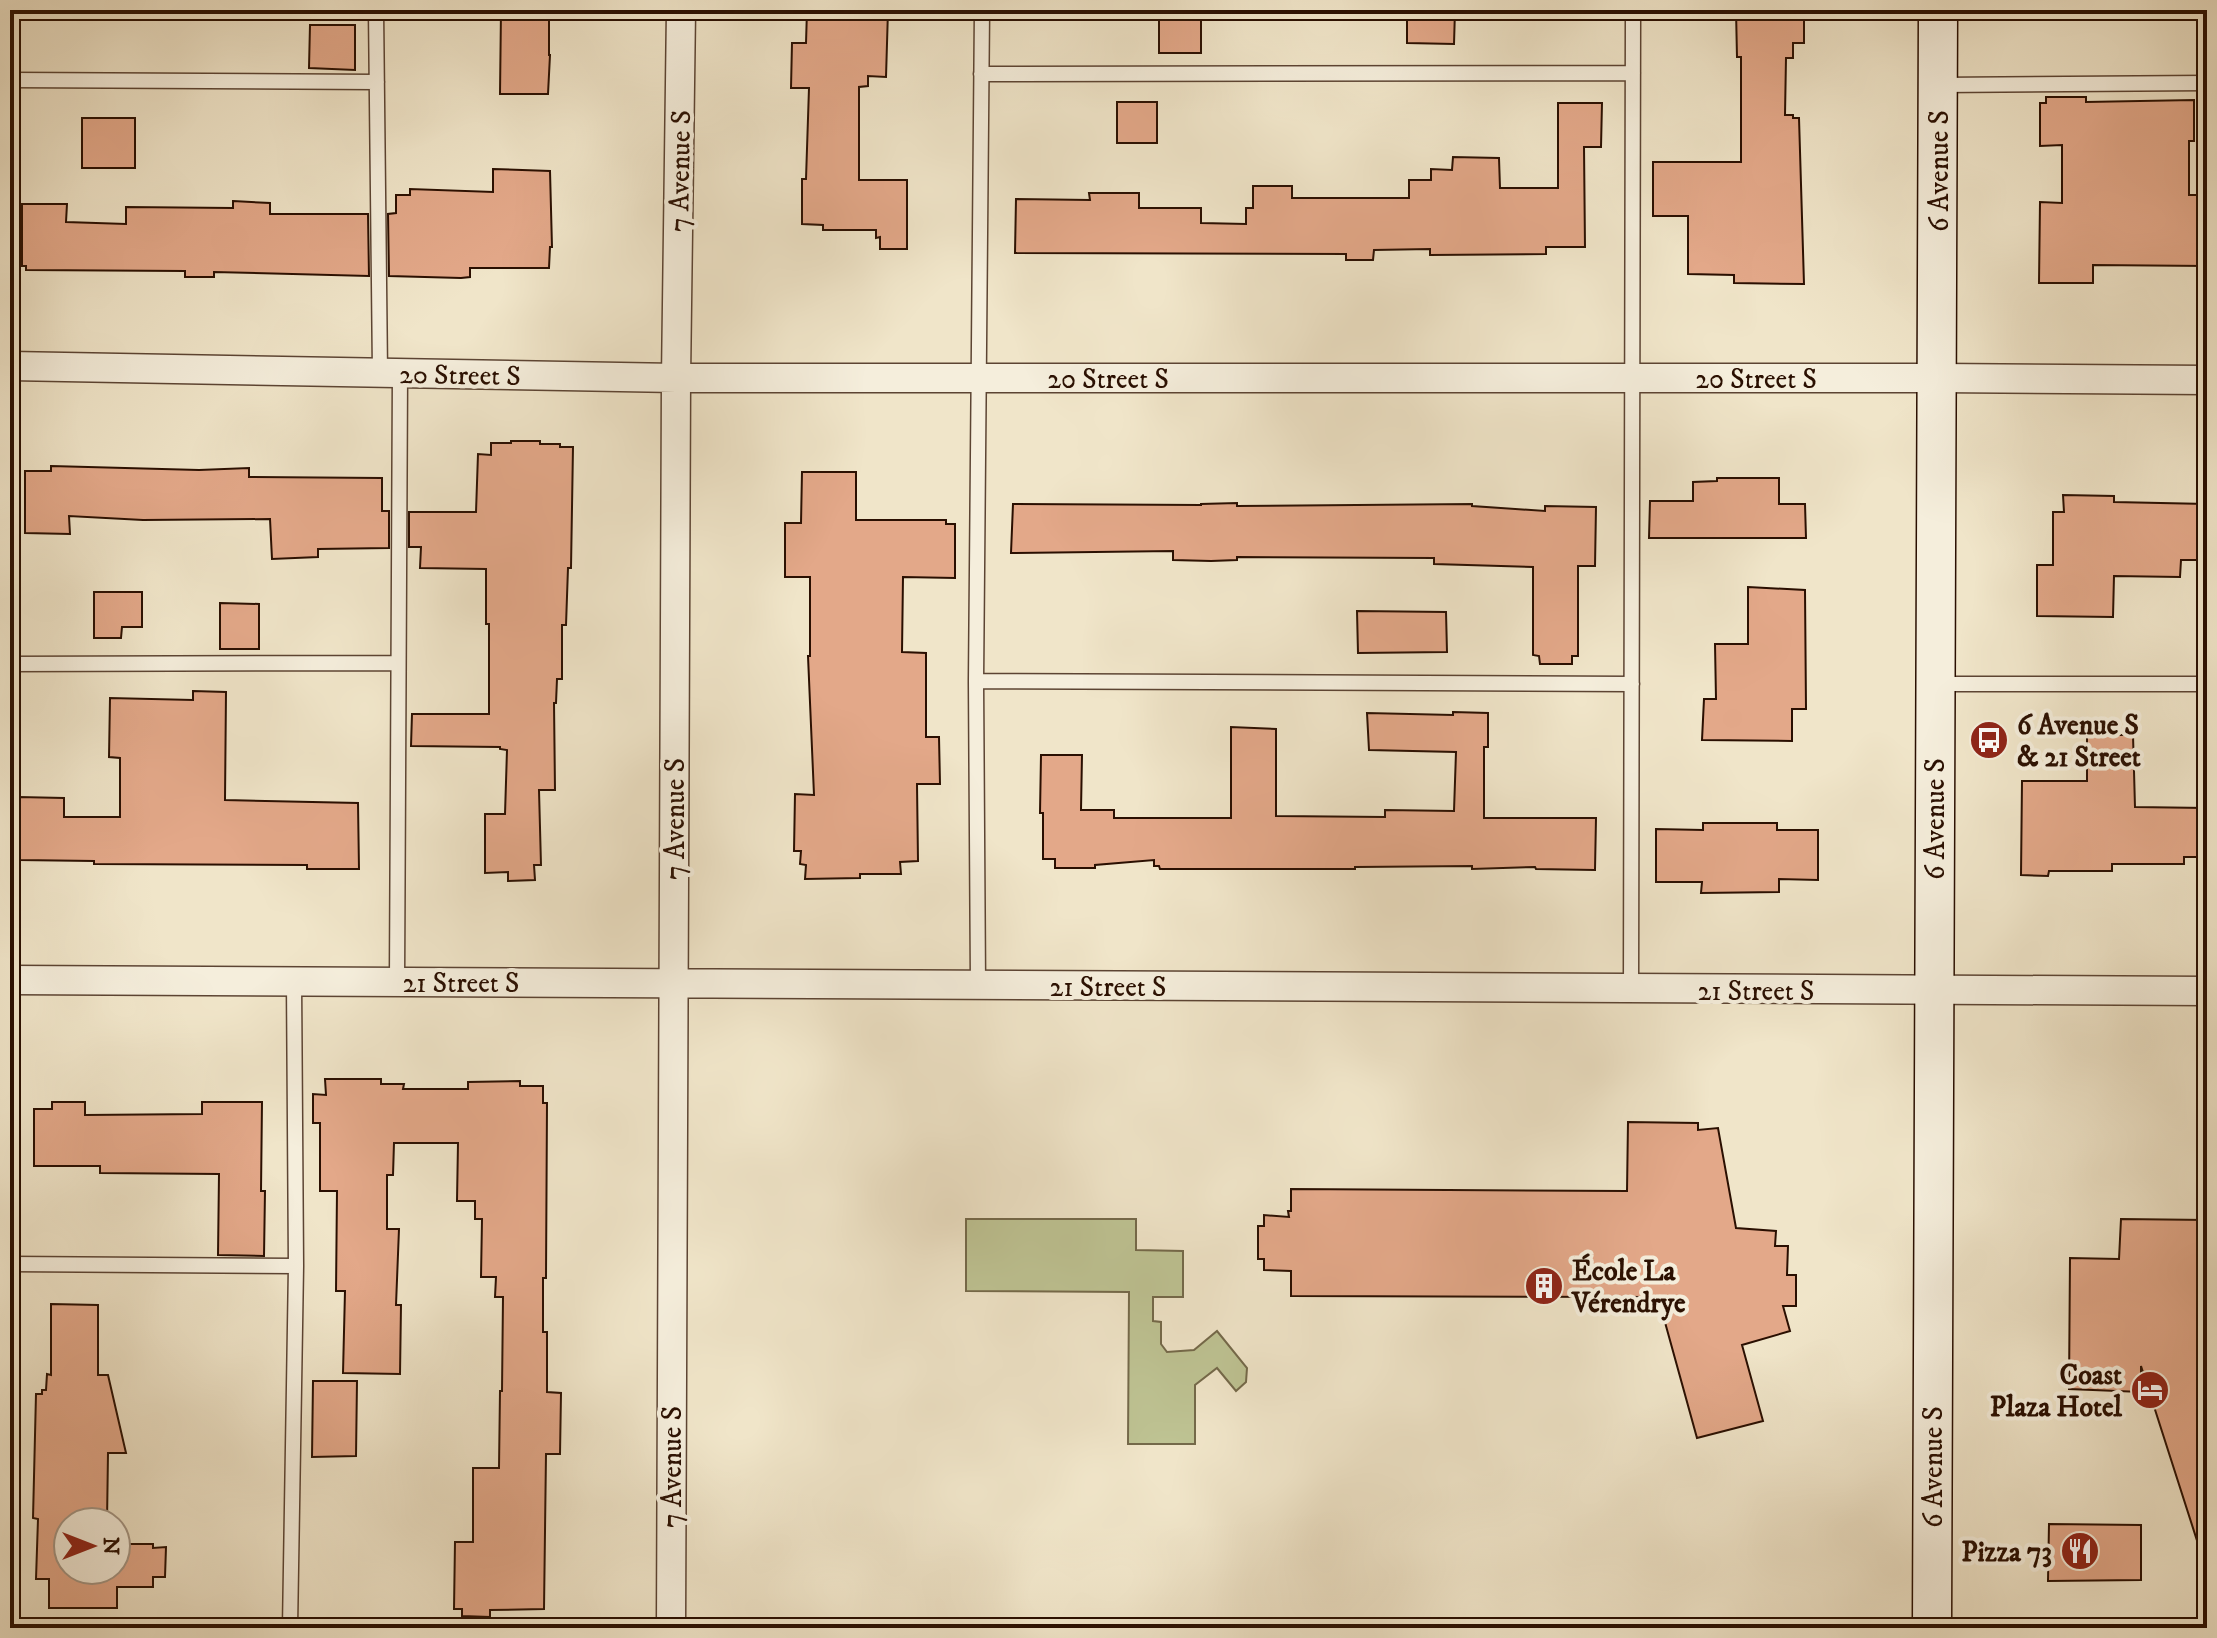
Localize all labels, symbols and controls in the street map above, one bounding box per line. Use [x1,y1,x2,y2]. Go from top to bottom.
street label: 7 Avenue S [662,110,699,232]
street label: 6 Avenue S [1922,110,1957,232]
street label: 20 Street S [399,357,521,394]
street label: 20 Street S [1047,362,1169,397]
street label: 20 Street S [1695,362,1817,397]
place label: 6 Avenue S & 21 Street [2017,708,2141,775]
bus stop icon: 6 Avenue S & 21 Street [1968,719,2010,761]
street label: 7 Avenue S [658,758,693,880]
street label: 6 Avenue S [1918,758,1953,880]
street label: 21 Street S [403,966,519,1001]
street label: 21 Street S [1050,970,1166,1005]
street label: 21 Street S [1698,974,1814,1009]
place label: École La Vérendrye [1571,1253,1686,1321]
building icon: École La Vérendrye [1523,1265,1565,1307]
place label: Coast Plaza Hotel [1990,1358,2123,1425]
hotel icon: Coast Plaza Hotel [2129,1369,2171,1411]
street label: 7 Avenue S [655,1406,690,1528]
street label: 6 Avenue S [1916,1406,1951,1528]
north arrow [52,1506,132,1586]
restaurant icon: Pizza 73 [2059,1530,2101,1572]
place label: Pizza 73 [1961,1535,2052,1570]
text: N [97,1537,124,1555]

